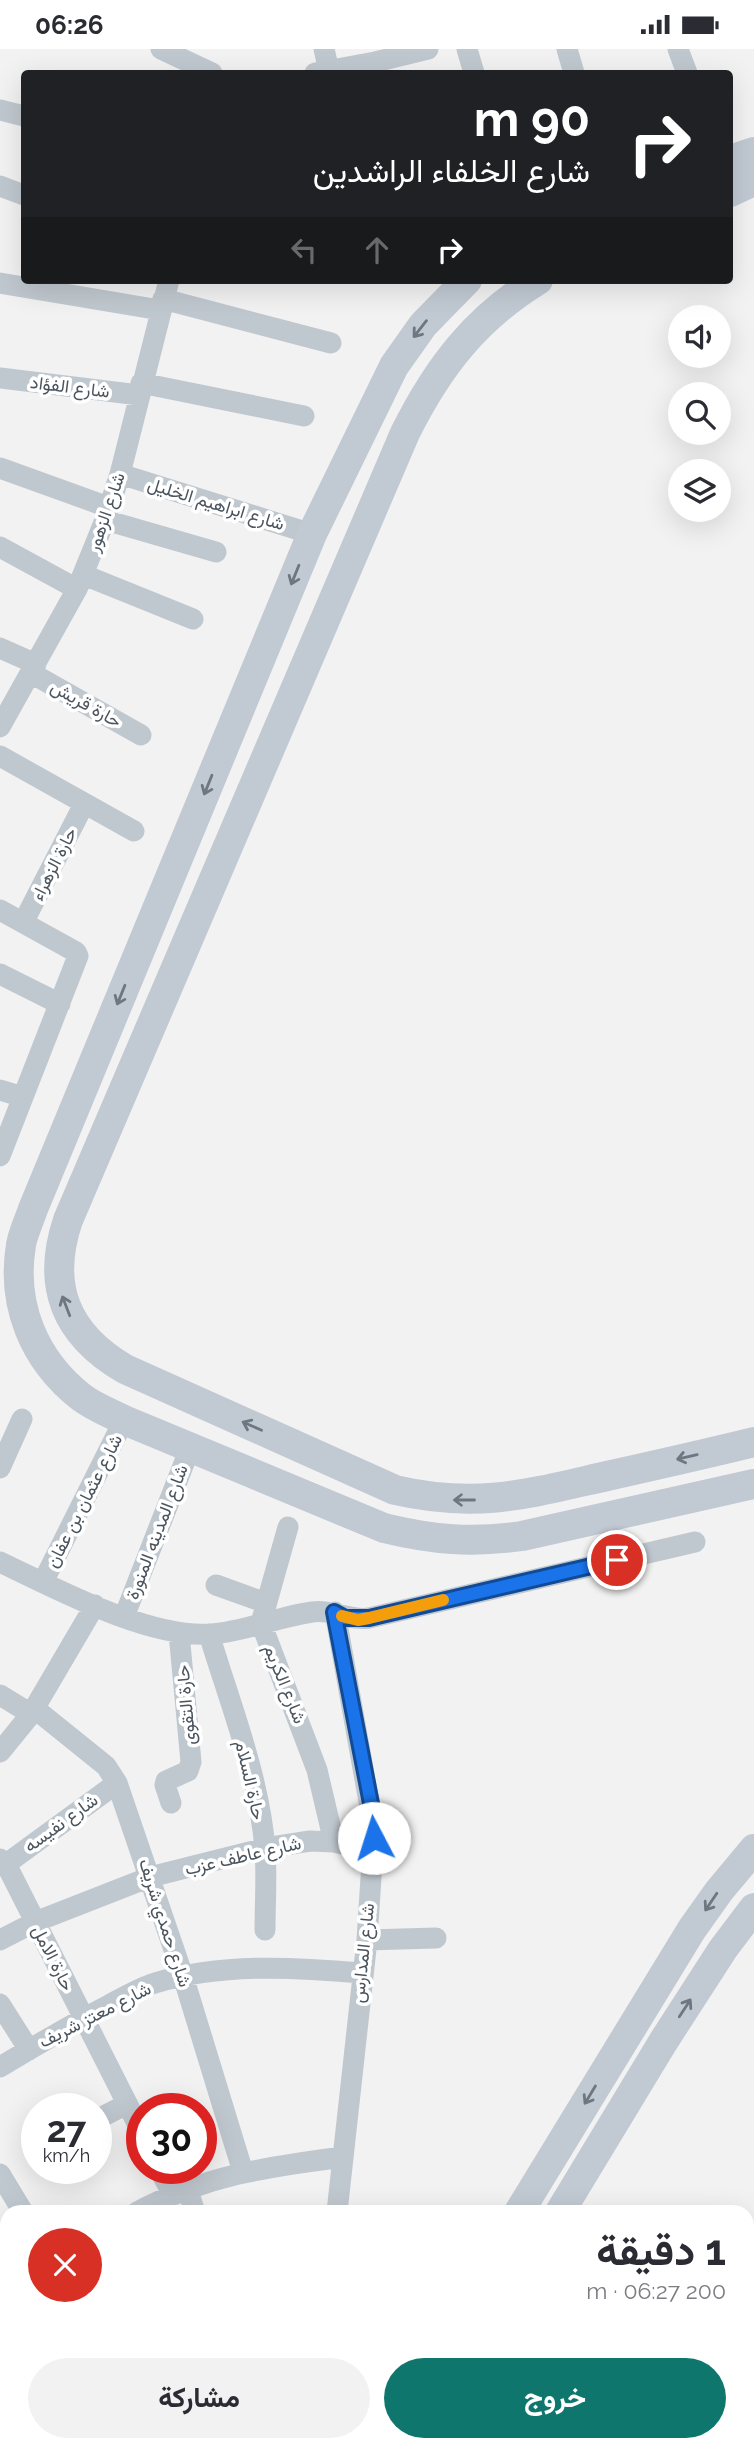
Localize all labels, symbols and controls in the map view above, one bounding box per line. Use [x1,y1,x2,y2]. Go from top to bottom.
text: 06:26 [35,10,104,40]
text: 90 m [474,90,590,147]
icon: right [614,98,705,189]
text: شارع الخلفاء الراشدين [313,152,590,189]
icon: left [285,231,323,269]
icon: ahead [358,231,396,269]
icon: right [431,231,469,269]
map controls [668,305,731,522]
button: sound [668,305,731,368]
one-way arrow [413,320,428,338]
street label: شارع الفؤاد [29,371,111,404]
button: search [668,382,731,445]
button: layers [668,459,731,522]
street label: شارع الزهور [82,469,131,556]
street label: شارع ابراهيم الخليل [145,473,287,536]
one-way arrow [288,564,301,585]
street label: حارة قريش [47,676,125,732]
one-way arrow [201,774,214,795]
street label: حارة الزهراء [26,824,82,904]
one-way arrow [114,984,127,1006]
one-way arrow [58,1296,71,1318]
one-way arrow [241,1419,263,1432]
street label: شارع عثمان بن عفان [41,1431,128,1572]
one-way arrow [676,1451,699,1465]
street label: شارع المدينه المنورة [121,1462,194,1603]
one-way arrow [453,1493,476,1507]
pin [587,1530,647,1590]
icon: arrive [598,1541,636,1579]
street label: شارع الكريم [258,1641,311,1727]
street label: حارة التقوى [172,1664,200,1746]
street label: حارة السلام [229,1738,270,1822]
street label: شارع نفيسه [20,1789,103,1858]
position arrow [337,1801,411,1875]
street label: شارع عاطف عزب [183,1832,303,1881]
street label: شارع حمدي شريف [130,1856,196,1991]
one-way arrow [704,1892,718,1911]
street label: شارع المدارس [347,1902,380,2004]
street label: حارة الامل [27,1922,79,1994]
street label: شارع معتز شريف [35,1977,155,2054]
one-way arrow [678,1999,693,2018]
one-way arrow [583,2084,597,2104]
speed limit sign: 30 [126,2093,217,2184]
text: 27 [47,2109,86,2150]
text: km/h [43,2145,90,2166]
text: 1 دقيقة [596,2226,726,2275]
button: close [28,2228,102,2302]
text: 200 m · 06:27 [586,2277,726,2304]
button: مشاركة [28,2358,370,2438]
button: خروج [384,2358,726,2438]

